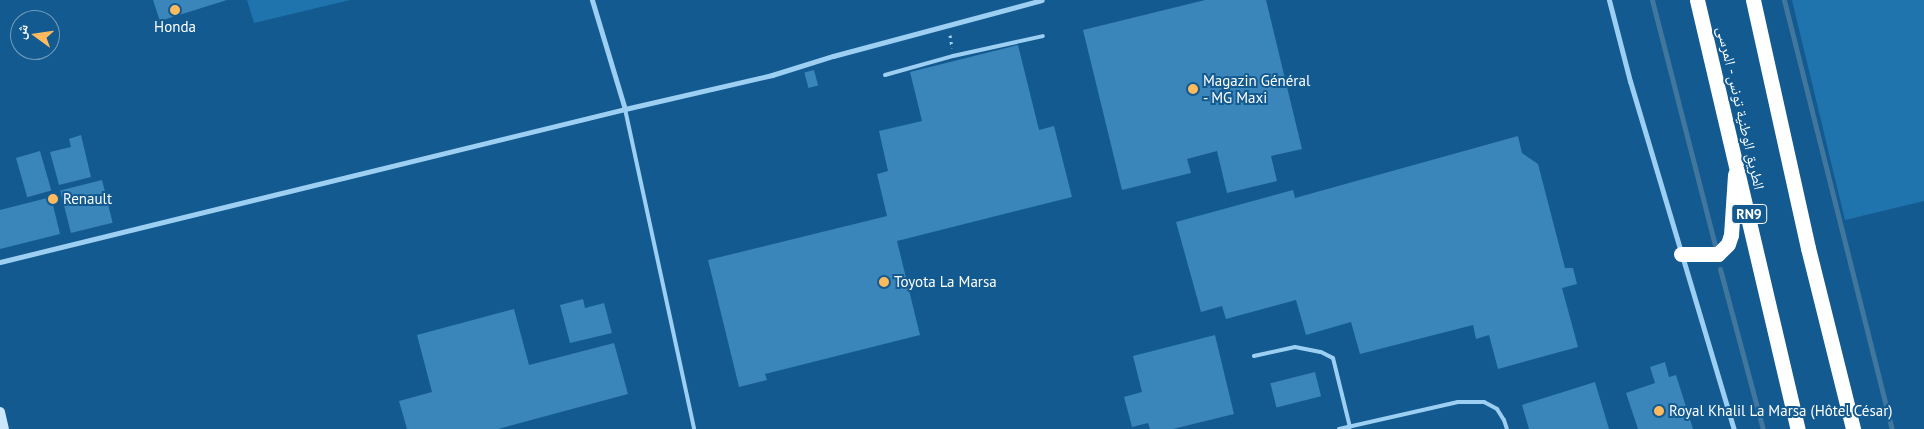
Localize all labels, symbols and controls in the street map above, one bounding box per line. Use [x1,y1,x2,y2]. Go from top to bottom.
marker: Honda [169,4,181,16]
north arrow [10,10,60,60]
place label: Honda [154,18,196,36]
text: ش [11,22,32,41]
street label: الطريق الوطنية تونس - المرسى [1713,23,1769,193]
place label: Magazin Général - MG Maxi [1203,71,1310,106]
marker: Magazin Général - MG Maxi [1187,83,1199,95]
place label: Renault [63,190,112,208]
marker: Renault [47,193,59,205]
road number: RN9 [1730,202,1768,225]
place label: Toyota La Marsa [894,273,997,291]
marker: Toyota La Marsa [878,276,890,288]
place label: Royal Khalil La Marsa (Hôtel César) [1669,402,1892,420]
marker: Royal Khalil La Marsa (Hôtel César) [1653,405,1665,417]

